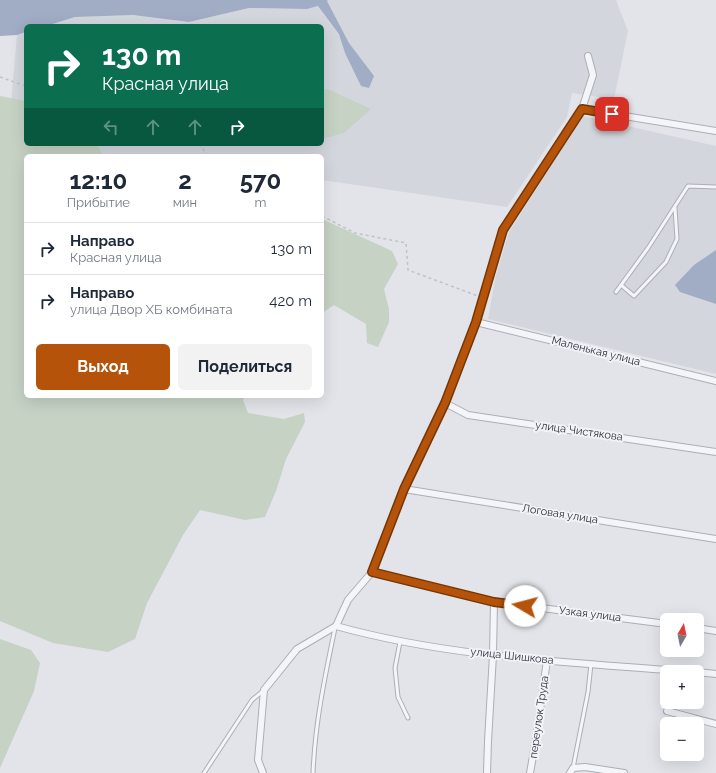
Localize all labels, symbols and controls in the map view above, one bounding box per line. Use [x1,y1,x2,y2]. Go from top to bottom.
text: 130 m [102,39,181,72]
icon: right [36,40,88,92]
text: Красная улица [102,73,229,94]
pin [595,97,629,131]
icon: arrive [601,103,623,125]
icon: left [100,116,122,138]
icon: ahead [142,116,164,138]
icon: ahead [184,116,206,138]
icon: right [226,116,248,138]
text: 12:10 [69,166,127,195]
text: 2 [178,166,192,195]
text: 570 [240,166,281,195]
text: Прибытие [67,195,130,210]
text: мин [173,195,197,210]
text: m [255,195,267,210]
text: Направо [70,232,134,250]
icon: right [36,238,58,260]
text: 130 m [271,240,312,258]
text: Красная улица [70,250,162,265]
text: Направо [70,284,134,302]
icon: right [36,290,58,312]
text: 420 m [269,292,312,310]
text: улица Двор ХБ комбината [70,302,233,317]
street label: Маленькая улица [550,334,642,368]
button: Выход [36,344,170,390]
button: Поделиться [178,344,312,390]
street label: улица Чистякова [534,418,624,444]
street label: Логовая улица [521,502,599,526]
position arrow [504,585,546,627]
street label: Узкая улица [558,604,622,624]
north arrow [660,613,704,657]
map controls [660,613,704,761]
street label: улица Шишкова [470,645,554,667]
button: + [660,665,704,709]
street label: переулок Труда [527,675,551,759]
button: − [660,717,704,761]

